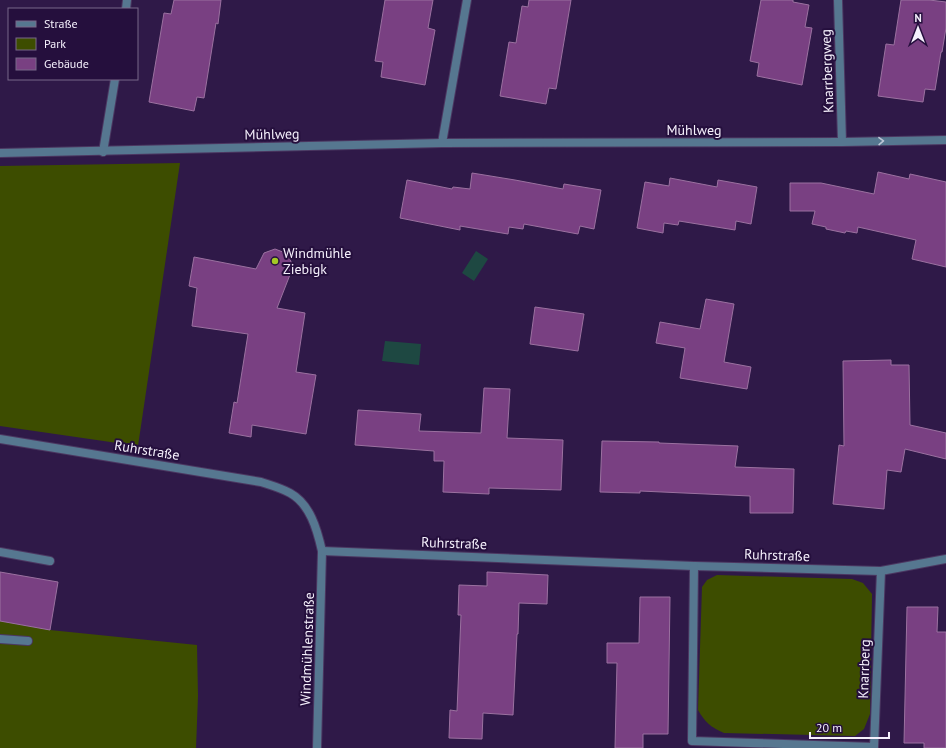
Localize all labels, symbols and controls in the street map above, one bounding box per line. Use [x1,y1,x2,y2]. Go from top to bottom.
legend [8,8,138,80]
north arrow [898,8,938,48]
text: N [914,11,922,25]
text: Straße [44,16,78,31]
street label: Knarrbergweg [817,29,837,113]
text: Park [44,36,66,51]
text: Gebäude [44,56,89,71]
street label: Mühlweg [667,121,721,139]
street label: Mühlweg [244,125,300,143]
one-way arrow [878,137,884,145]
place label: Windmühle Ziebigk [283,244,351,278]
marker: Windmühle Ziebigk [270,256,280,266]
street label: Ruhrstraße [113,436,181,464]
street label: Ruhrstraße [421,533,487,553]
street label: Ruhrstraße [744,545,810,565]
street label: Windmühlenstraße [296,592,318,706]
street label: Knarrberg [854,639,874,699]
scale bar [810,714,889,740]
text: 20 m [816,720,842,735]

